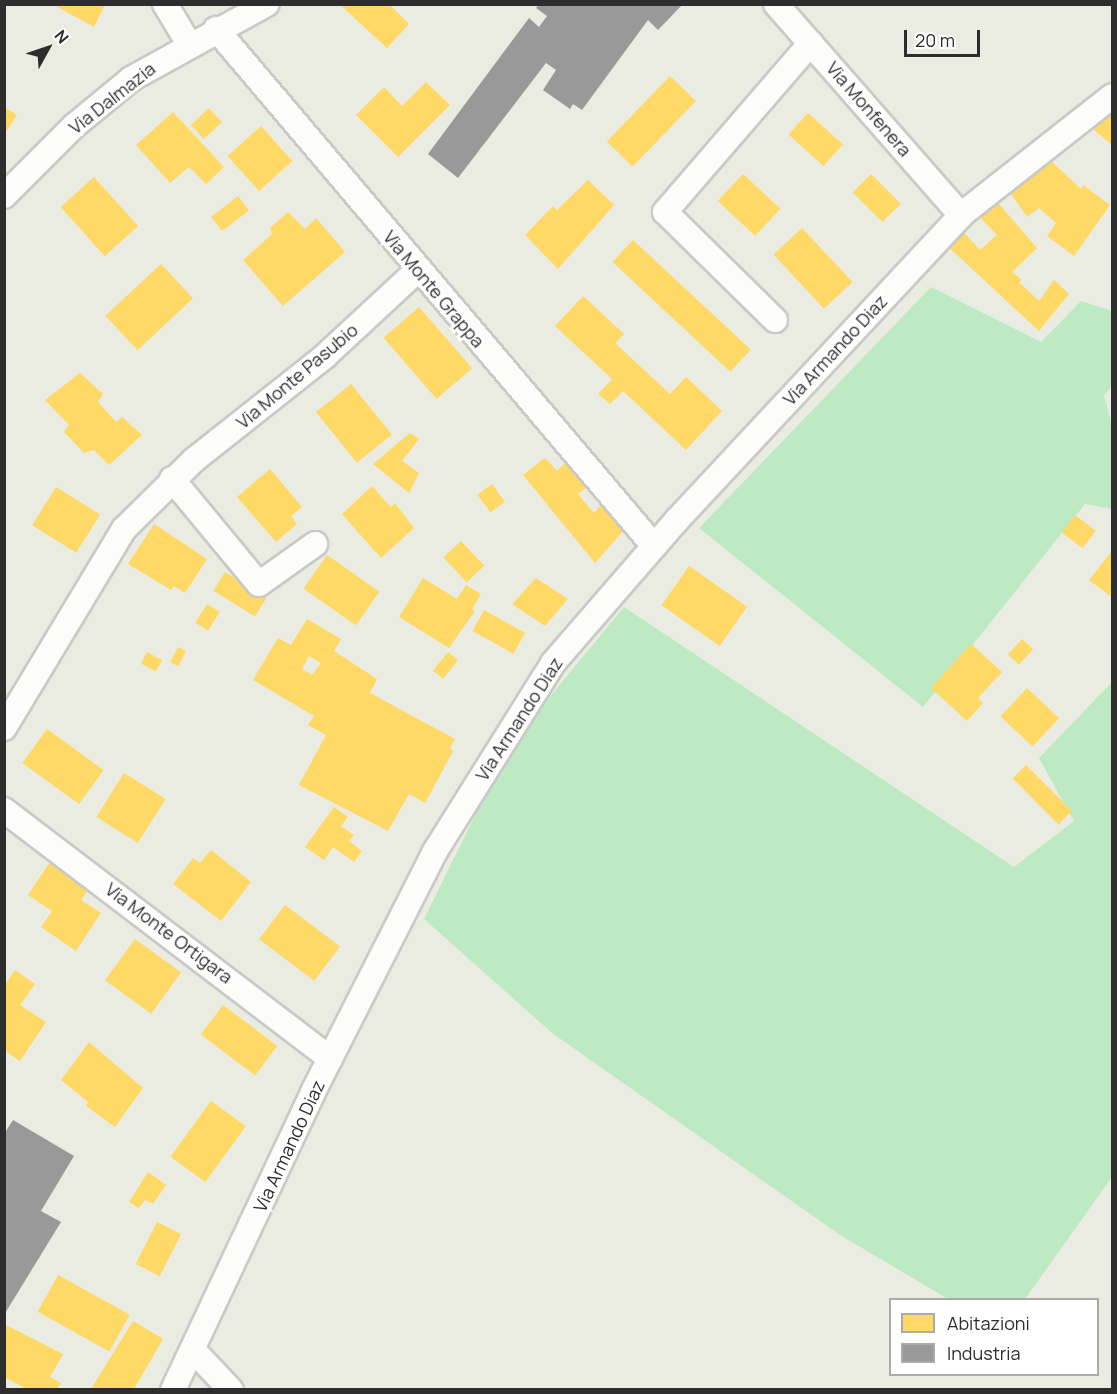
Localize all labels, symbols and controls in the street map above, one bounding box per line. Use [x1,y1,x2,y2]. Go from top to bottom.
north arrow [18,18,78,78]
scale bar [907,18,984,56]
text: N [50,25,74,48]
text: 20 m [915,28,955,52]
street label: Via Monfenera [822,57,916,161]
street label: Via Dalmazia [65,58,159,138]
street label: Via Monte Grappa [379,226,489,352]
street label: Via Armando Diaz [778,290,892,410]
street label: Via Monte Pasubio [232,319,362,433]
street label: Via Armando Diaz [471,653,567,785]
street label: Via Monte Ortigara [101,878,237,988]
street label: Via Armando Diaz [249,1077,329,1215]
legend [889,1298,1099,1376]
text: Abitazioni [947,1311,1030,1335]
text: Industria [947,1341,1021,1365]

